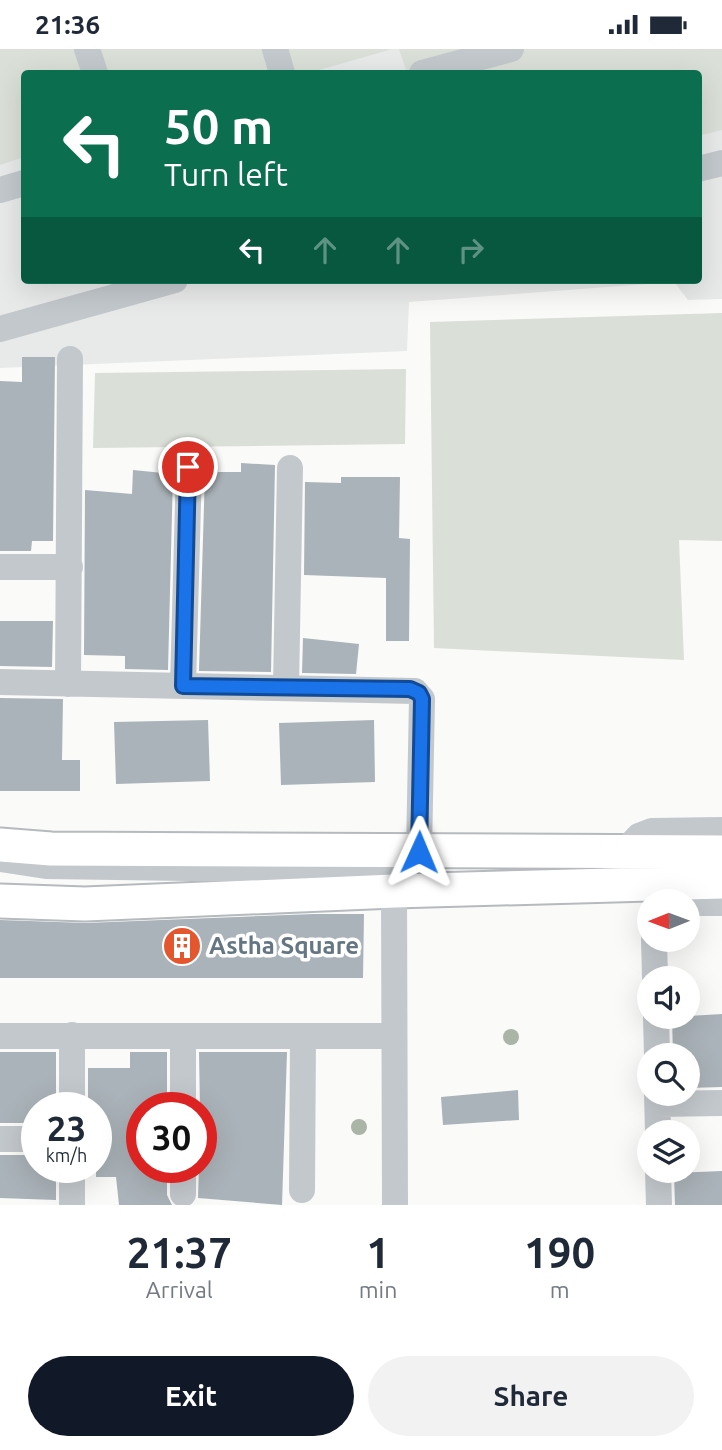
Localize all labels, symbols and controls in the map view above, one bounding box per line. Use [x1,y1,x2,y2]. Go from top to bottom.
text: 21:36 [35,10,100,39]
icon: left [49,98,140,189]
text: 50 m [164,98,273,153]
text: Turn left [164,156,288,192]
icon: left [233,231,271,269]
icon: ahead [306,231,344,269]
icon: ahead [379,231,417,269]
icon: right [452,231,490,269]
pin [158,437,218,497]
icon: arrive [169,448,207,486]
position arrow [382,815,456,889]
north arrow [637,889,700,952]
map controls [637,889,700,1183]
building icon: Astha Square [161,925,203,967]
place label: Astha Square [209,932,359,959]
button: sound [637,966,700,1029]
button: search [637,1043,700,1106]
speed limit sign: 30 [126,1092,217,1183]
text: 23 [47,1108,86,1148]
button: layers [637,1120,700,1183]
text: km/h [46,1145,87,1165]
text: 21:37 [127,1229,232,1276]
text: 1 [366,1229,390,1276]
text: 190 [524,1229,595,1276]
text: Arrival [146,1277,213,1302]
text: min [359,1277,397,1302]
text: m [550,1277,570,1302]
button: Exit [28,1356,354,1436]
button: Share [368,1356,694,1436]

